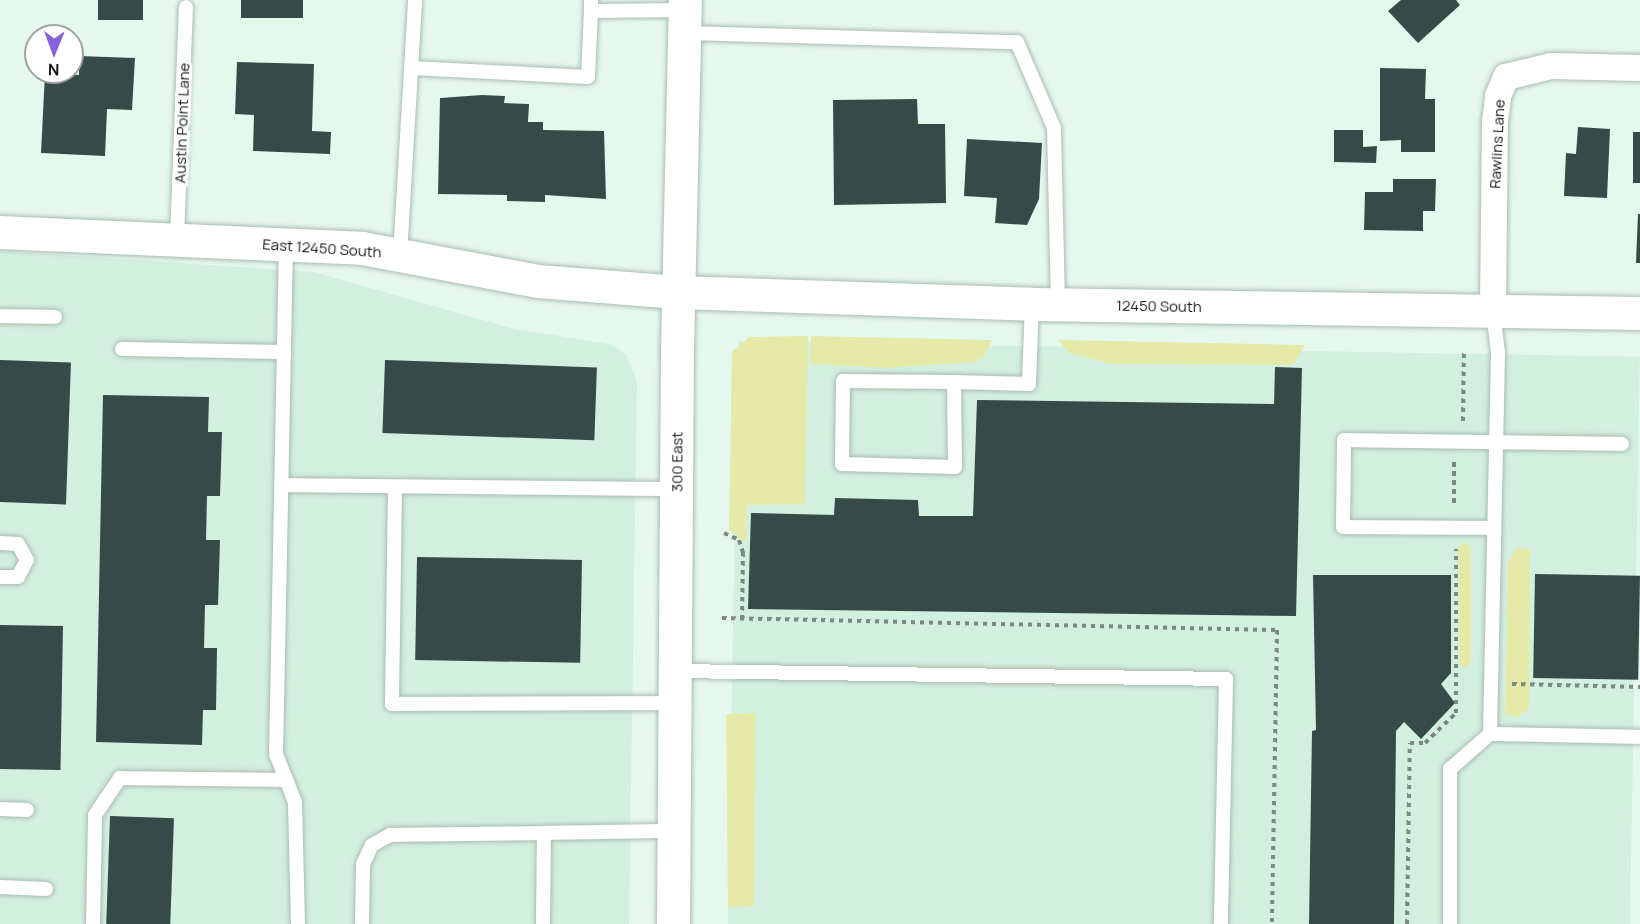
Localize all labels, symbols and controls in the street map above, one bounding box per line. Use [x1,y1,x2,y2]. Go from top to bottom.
north arrow [24,24,84,84]
text: N [48,59,60,81]
street label: Austin Point Lane [171,62,193,184]
street label: Rawlins Lane [1486,99,1508,189]
street label: East 12450 South [262,235,382,261]
street label: 12450 South [1116,296,1202,316]
street label: 300 East [668,432,686,492]

